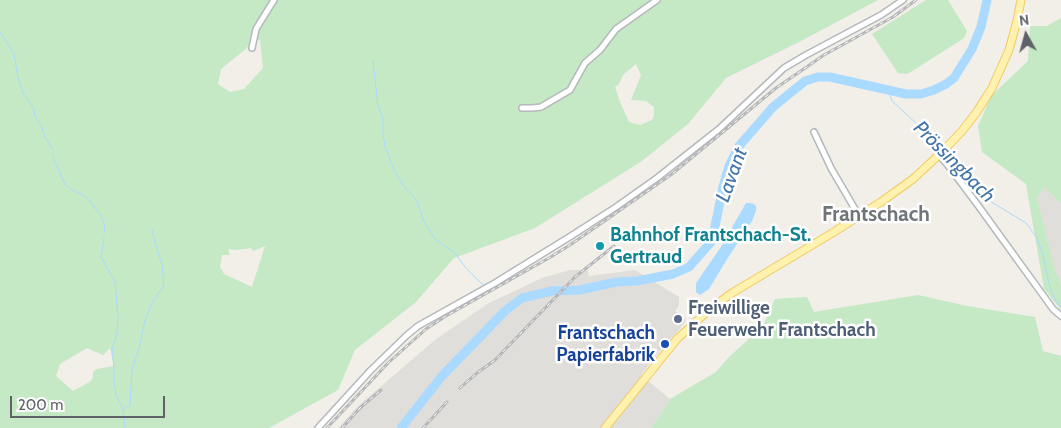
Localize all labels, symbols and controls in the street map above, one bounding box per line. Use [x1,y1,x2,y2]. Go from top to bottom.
north arrow [1001,10,1051,60]
text: N [1018,11,1030,30]
water label: Prössingbach [908,116,1000,208]
water label: Lavant [711,145,753,205]
district label: Frantschach [822,202,930,228]
place label: Bahnhof Frantschach-St. Gertraud [610,224,811,268]
marker: Bahnhof Frantschach-St. Gertraud [594,240,606,252]
place label: Freiwillige Feuerwehr Frantschach [688,297,876,341]
marker: Freiwillige Feuerwehr Frantschach [672,313,684,325]
place label: Frantschach Papierfabrik [556,322,655,366]
marker: Frantschach Papierfabrik [659,338,671,350]
scale bar [12,386,168,418]
text: 200 m [18,396,63,414]

